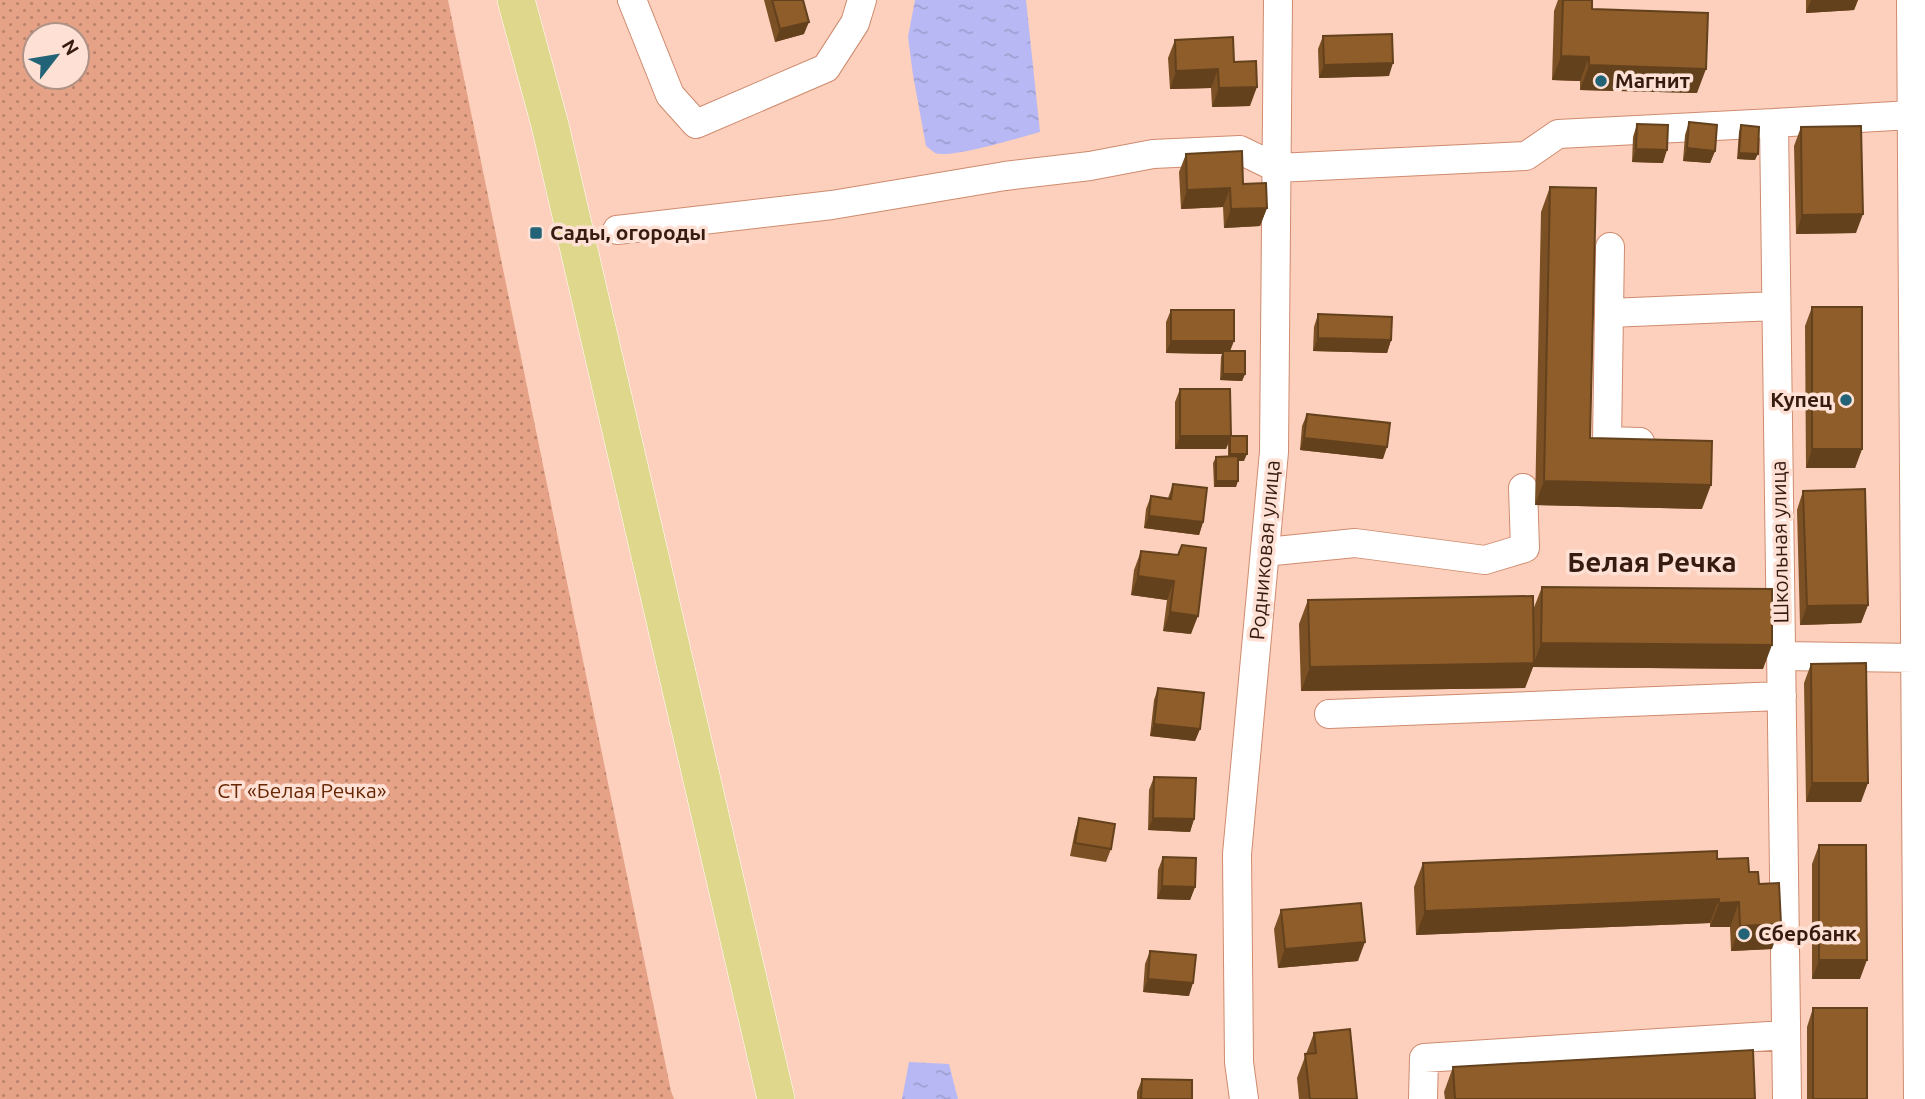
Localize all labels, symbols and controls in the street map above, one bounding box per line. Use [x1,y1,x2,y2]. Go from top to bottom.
north arrow [21,21,91,91]
text: N [57,35,84,59]
place label: Магнит [1615,68,1691,92]
marker: Магнит [1593,73,1609,89]
place label: Сады, огороды [550,220,706,244]
marker: Сады, огороды [528,225,544,241]
place label: Купец [1770,387,1832,411]
marker: Купец [1838,392,1854,408]
street label: Родниковая улица [1244,459,1284,641]
street label: Школьная улица [1766,460,1792,624]
district label: Белая Речка [1567,546,1737,577]
park label: СТ «Белая Речка» [217,778,387,802]
place label: Сбербанк [1758,921,1857,945]
marker: Сбербанк [1736,926,1752,942]

